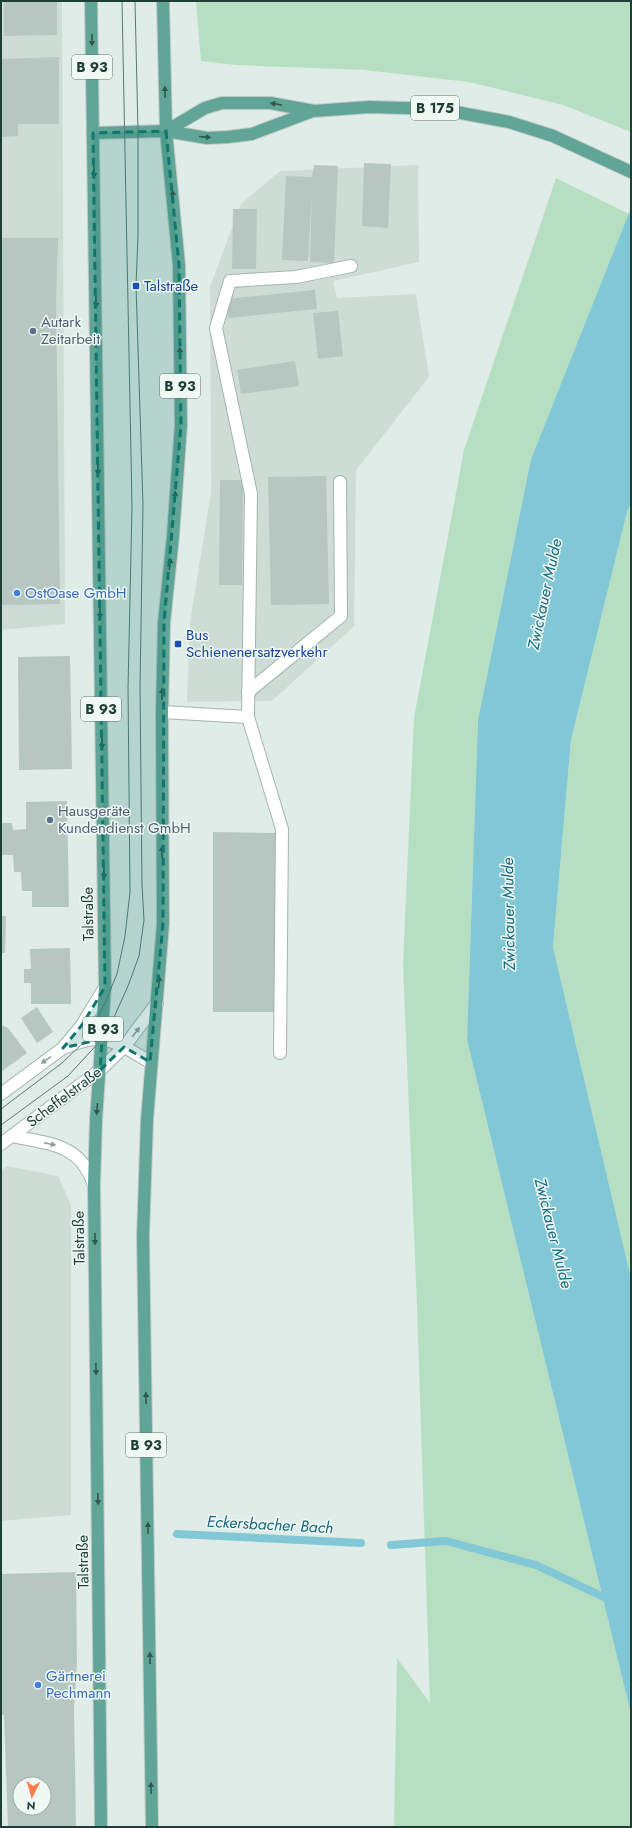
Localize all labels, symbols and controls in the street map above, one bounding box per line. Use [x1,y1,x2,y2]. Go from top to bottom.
one-way arrow [89,34,95,47]
road number: B 93 [72,55,112,79]
one-way arrow [162,85,168,98]
road number: B 175 [411,96,459,120]
one-way arrow [270,101,282,107]
one-way arrow [199,134,211,141]
one-way arrow [90,166,97,178]
one-way arrow [170,190,176,202]
place label: Talstraße [144,275,199,297]
marker: Talstraße [131,281,141,291]
one-way arrow [92,296,99,308]
place label: Autark Zeitarbeit [41,311,100,350]
marker: Autark Zeitarbeit [28,326,38,336]
one-way arrow [177,346,183,359]
road number: B 93 [160,374,200,398]
one-way arrow [95,463,101,476]
one-way arrow [172,491,179,503]
water label: Zwickauer Mulde [521,537,567,653]
one-way arrow [167,558,173,570]
place label: OstOase GmbH [25,582,126,604]
marker: OstOase GmbH [12,588,22,598]
one-way arrow [97,607,103,620]
place label: Bus Schienenersatzverkehr [186,624,328,663]
marker: Bus Schienenersatzverkehr [173,639,183,649]
one-way arrow [159,688,166,700]
road number: B 93 [81,697,121,721]
one-way arrow [98,737,105,749]
place label: Hausgeräte Kundendienst GmbH [58,800,191,839]
marker: Hausgeräte Kundendienst GmbH [45,815,55,825]
one-way arrow [159,845,165,858]
water label: Zwickauer Mulde [496,857,521,972]
one-way arrow [100,867,107,879]
street label: Talstraße [77,886,99,941]
one-way arrow [155,976,162,988]
road number: B 93 [83,1017,123,1041]
one-way arrow [132,1026,140,1037]
one-way arrow [41,1056,51,1064]
street label: Scheffelstraße [22,1061,106,1133]
one-way arrow [93,1103,100,1115]
one-way arrow [44,1142,56,1148]
water label: Zwickauer Mulde [528,1175,578,1291]
street label: Talstraße [68,1210,90,1265]
one-way arrow [92,1233,98,1246]
one-way arrow [93,1363,99,1376]
one-way arrow [143,1391,149,1404]
road number: B 93 [126,1433,166,1457]
one-way arrow [95,1493,101,1506]
water label: Eckersbacher Bach [206,1510,334,1539]
one-way arrow [145,1521,151,1534]
street label: Talstraße [72,1534,94,1589]
one-way arrow [147,1651,153,1664]
place label: Gärtnerei Pechmann [46,1665,111,1704]
marker: Gärtnerei Pechmann [33,1680,43,1690]
north arrow [12,1776,52,1816]
one-way arrow [148,1782,155,1794]
text: N [26,1798,36,1814]

